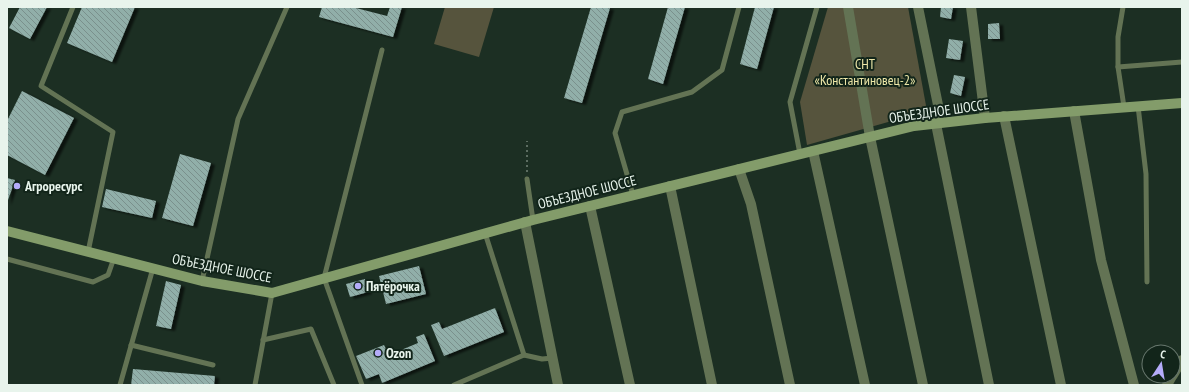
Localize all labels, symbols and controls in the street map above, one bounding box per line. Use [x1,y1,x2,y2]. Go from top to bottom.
park label: СНТ «Константиновец-2» [815,55,915,89]
street label: ОБЪЕЗДНОЕ ШОССЕ [888,95,990,127]
street label: ОБЪЕЗДНОЕ ШОССЕ [536,171,638,213]
place label: Агроресурс [24,177,83,195]
marker: Агроресурс [12,181,22,191]
street label: ОБЪЕЗДНОЕ ШОССЕ [171,250,273,286]
place label: Пятёрочка [366,277,420,295]
marker: Пятёрочка [353,281,363,291]
place label: Ozon [386,344,411,362]
north arrow [1141,344,1181,384]
text: С [1159,347,1167,362]
marker: Ozon [373,348,383,358]

